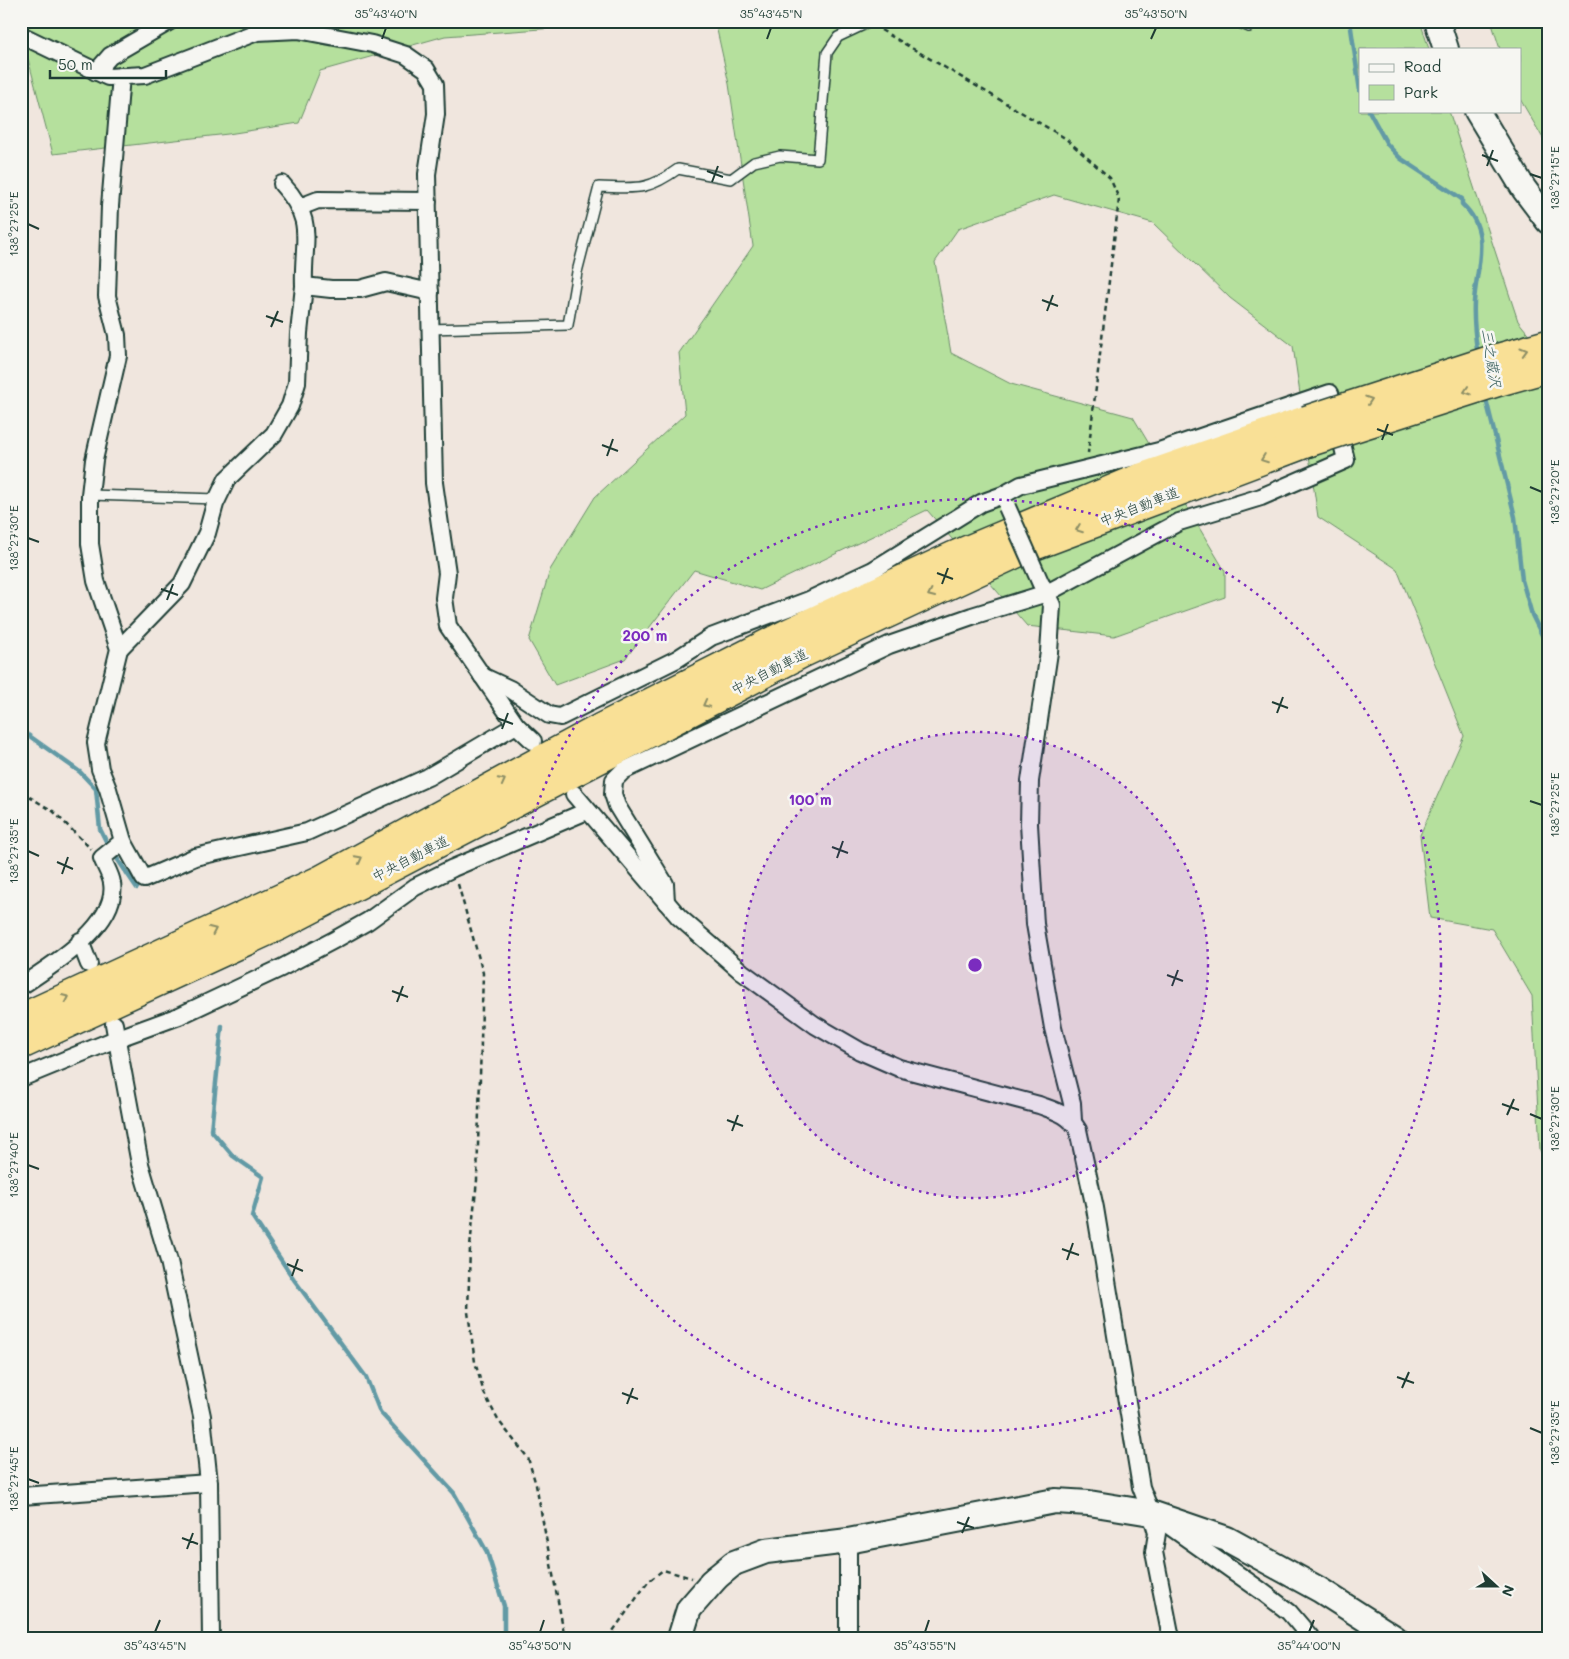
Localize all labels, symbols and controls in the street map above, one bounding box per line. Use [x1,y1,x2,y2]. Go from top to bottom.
text: 35°43'40"N [355,5,417,21]
text: 35°43'45"N [740,5,802,21]
text: 35°43'50"N [1125,5,1187,21]
scale bar [50,48,166,80]
legend [1359,48,1522,112]
text: 50 m [58,54,93,74]
text: Road [1404,56,1441,76]
text: Park [1404,82,1438,102]
text: 138°27'15"E [1546,146,1562,210]
text: 138°27'25"E [5,191,21,257]
water label: 三之蔵沢 [1477,327,1507,390]
one-way arrow [1520,346,1528,357]
one-way arrow [1464,386,1472,396]
one-way arrow [1364,395,1373,405]
one-way arrow [1260,453,1269,463]
text: 138°27'20"E [1546,459,1562,525]
street label: 中央自動車道 [1096,482,1182,530]
text: 138°27'30"E [5,505,21,571]
one-way arrow [1076,523,1084,533]
one-way arrow [927,588,936,598]
text: 200 m [623,625,668,645]
street label: 中央自動車道 [727,643,811,699]
one-way arrow [702,698,711,708]
text: 138°27'25"E [1546,772,1562,838]
one-way arrow [497,777,506,787]
text: 100 m [788,789,832,809]
text: 138°27'35"E [5,818,21,884]
street label: 中央自動車道 [368,830,452,886]
one-way arrow [354,855,363,865]
one-way arrow [208,925,217,936]
centre of rings [966,956,984,974]
one-way arrow [60,994,69,1004]
text: 138°27'30"E [1546,1086,1562,1152]
text: 138°27'40"E [5,1132,21,1198]
text: 138°27'35"E [1546,1400,1562,1466]
text: 138°27'45"E [5,1446,21,1512]
north arrow [1472,1562,1522,1612]
text: N [1498,1582,1519,1599]
text: 35°43'45"N [124,1637,186,1653]
text: 35°43'50"N [509,1637,571,1653]
text: 35°43'55"N [894,1637,956,1653]
text: 35°44'00"N [1277,1637,1341,1653]

